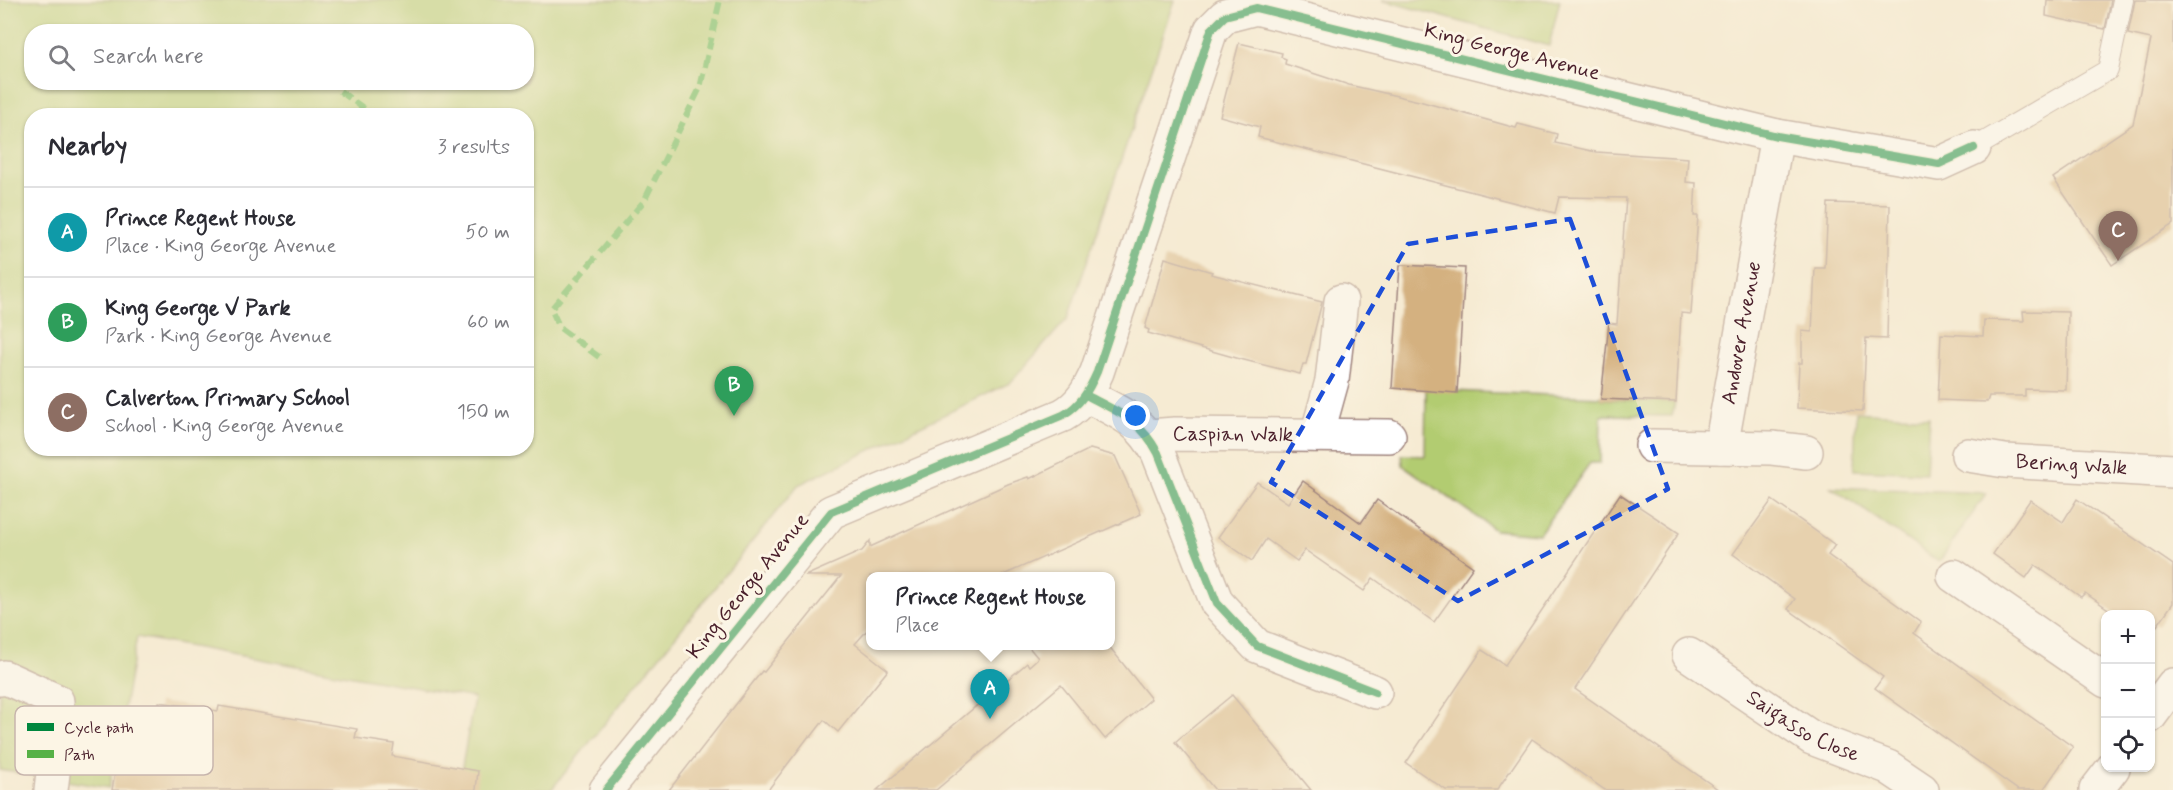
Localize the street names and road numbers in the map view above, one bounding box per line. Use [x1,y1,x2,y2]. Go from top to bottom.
street label: King George Avenue [1421,17,1603,88]
street label: Andover Avenue [1715,259,1768,407]
street label: Caspian Walk [1173,420,1294,449]
street label: Bering Walk [2015,448,2128,482]
street label: King George Avenue [680,507,816,666]
street label: Saigasso Close [1741,684,1863,769]

